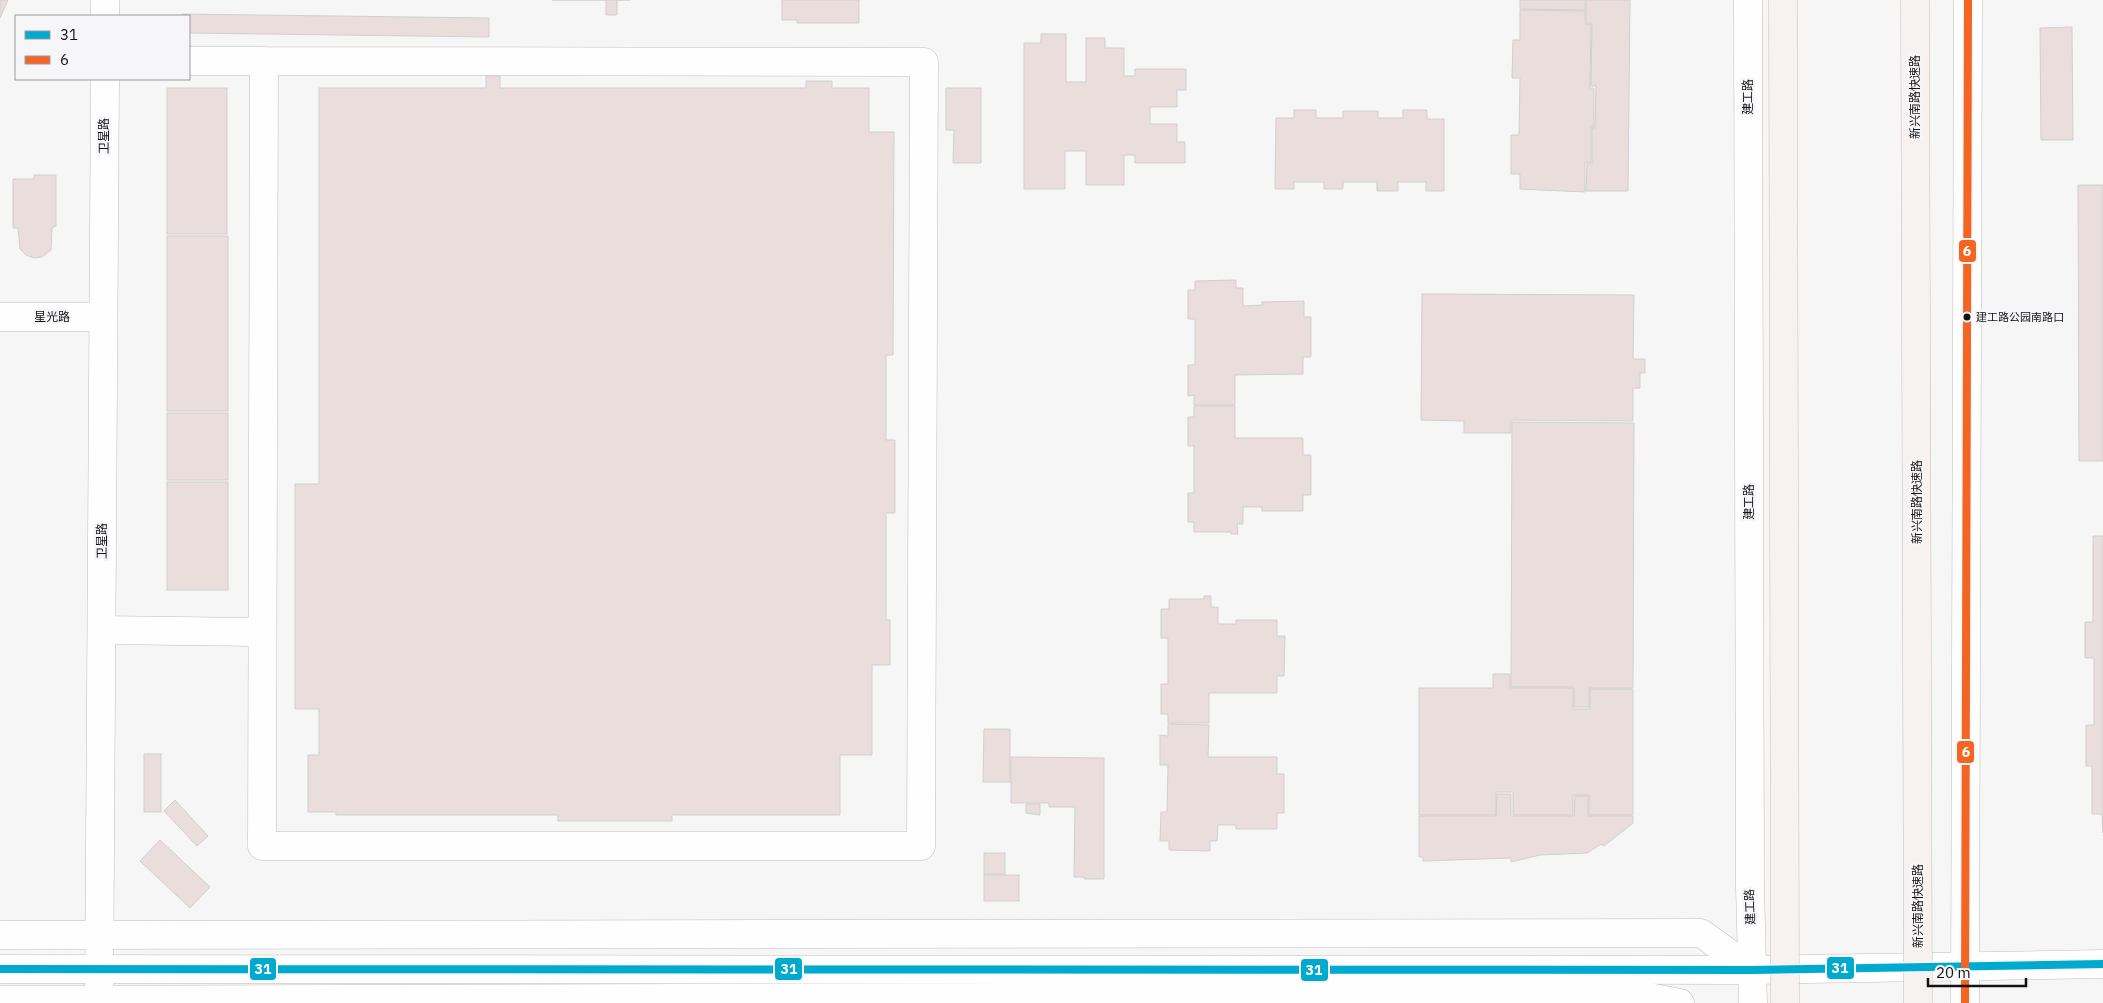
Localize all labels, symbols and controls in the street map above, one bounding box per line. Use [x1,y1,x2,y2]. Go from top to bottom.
legend [15,15,190,80]
text: 31 [60,25,78,44]
text: 6 [60,50,69,69]
street label: 新兴南路快速路 [1907,55,1922,139]
street label: 建工路 [1740,79,1755,115]
street label: 卫星路 [96,118,111,154]
line badge: 6 [1958,239,1977,263]
text: 6 [1963,242,1971,260]
street label: 星光路 [34,309,70,324]
place label: 建工路公园南路口 [1976,310,2064,324]
marker: 建工路公园南路口 [1962,312,1972,322]
street label: 新兴南路快速路 [1909,460,1924,544]
street label: 建工路 [1741,484,1756,520]
street label: 卫星路 [94,523,109,559]
line badge: 6 [1956,740,1975,764]
text: 6 [1962,743,1970,761]
street label: 新兴南路快速路 [1910,864,1925,948]
street label: 建工路 [1741,889,1758,925]
line badge: 31 [1826,956,1855,980]
scale bar [1928,956,2026,988]
line badge: 31 [249,957,277,981]
line badge: 31 [774,957,803,981]
line badge: 31 [1300,958,1329,982]
text: 31 [1832,959,1849,977]
text: 31 [255,960,272,978]
text: 31 [781,960,798,978]
text: 31 [1306,961,1323,979]
text: 20 m [1936,963,1971,982]

